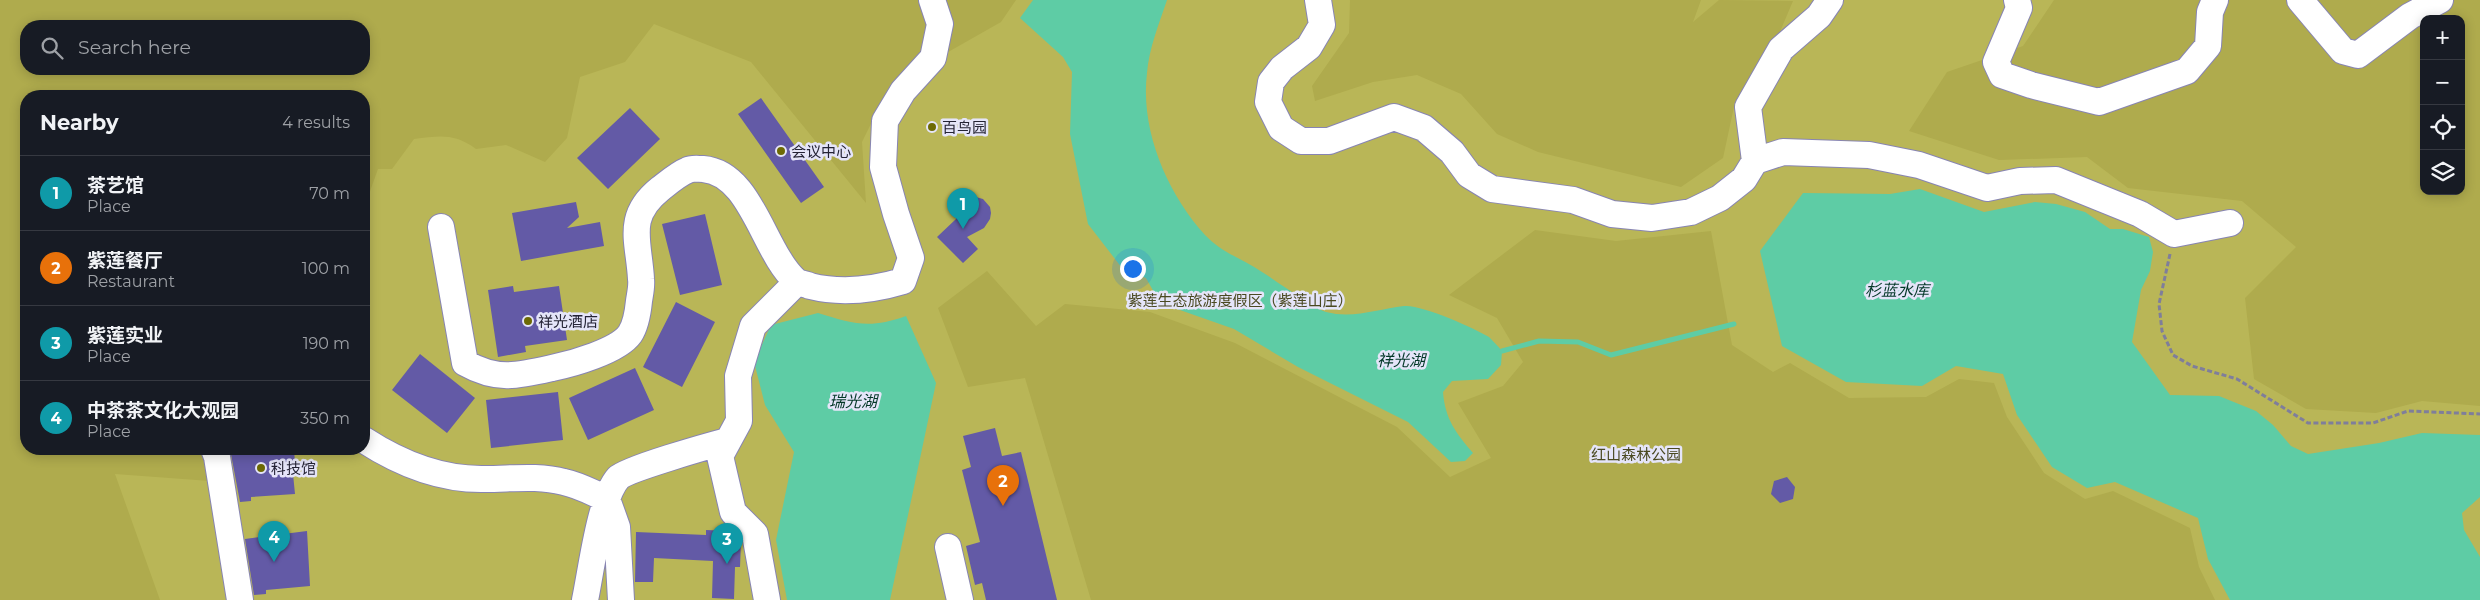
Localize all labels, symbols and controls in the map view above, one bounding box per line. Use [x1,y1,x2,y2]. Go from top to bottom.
map controls [2420,15,2465,195]
button: + [2420,15,2465,60]
search box [20,20,370,75]
icon: search [38,34,66,62]
text: Search here [78,36,191,59]
button: − [2420,60,2465,105]
button: locate [2420,105,2465,150]
text: Nearby [40,110,119,135]
text: 4 results [282,113,350,132]
place label: 百鸟园 [942,118,987,137]
marker: 百鸟园 [926,121,938,133]
place label: 会议中心 [791,142,851,161]
marker: 会议中心 [775,145,787,157]
button: layers [2420,150,2465,195]
text: 茶艺馆 [87,174,144,197]
text: 1 [53,184,59,203]
text: 70 m [309,184,350,203]
pin: 1 [947,188,979,229]
text: Place [87,197,131,216]
text: 紫莲餐厅 [87,249,163,272]
your location [1120,256,1146,282]
text: 2 [51,259,61,278]
text: 100 m [302,259,350,278]
text: Restaurant [87,272,175,291]
water label: 杉蓝水库 [1865,281,1932,300]
park label: 紫莲生态旅游度假区（紫莲山庄） [1127,291,1353,310]
place label: 祥光酒店 [538,312,598,331]
marker: 祥光酒店 [522,315,534,327]
text: 紫莲实业 [87,324,163,347]
text: 3 [51,334,61,353]
text: 190 m [303,334,350,353]
text: Place [87,347,131,366]
water label: 祥光湖 [1377,351,1428,370]
water label: 瑞光湖 [829,392,880,411]
text: 中茶茶文化大观园 [87,399,239,422]
text: 4 [50,409,62,428]
text: 350 m [300,409,350,428]
text: Place [87,422,131,441]
park label: 红山森林公园 [1591,445,1681,464]
place label: 科技馆 [271,459,316,478]
marker: 科技馆 [255,462,267,474]
pin: 2 [987,465,1019,506]
pin: 4 [258,521,290,562]
pin: 3 [711,523,743,564]

